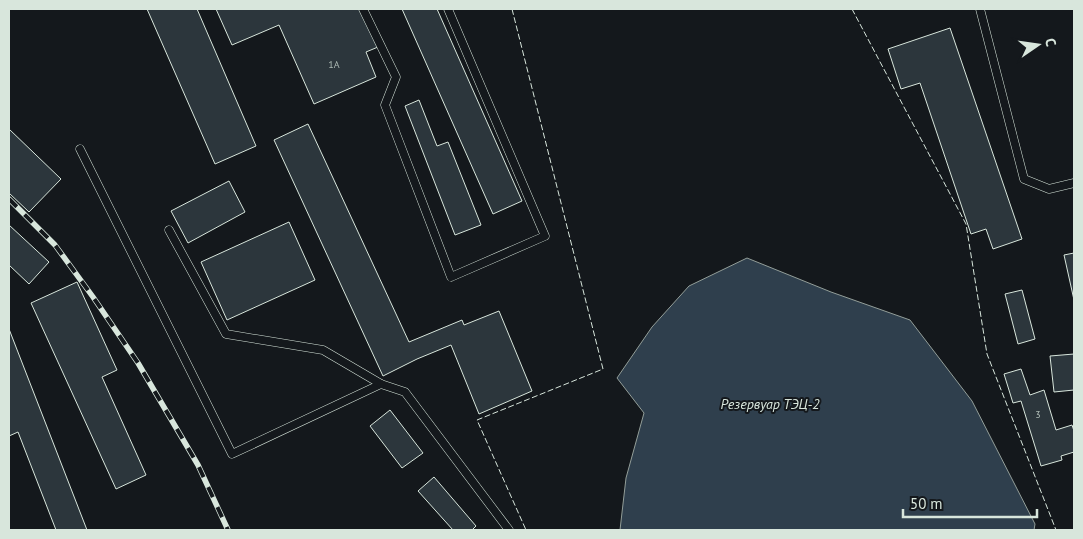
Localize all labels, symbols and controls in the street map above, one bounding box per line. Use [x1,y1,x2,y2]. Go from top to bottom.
north arrow [1013,20,1063,70]
text: С [1041,36,1060,48]
house number: 1А [328,58,340,71]
water label: Резервуар ТЭЦ-2 [720,395,820,413]
house number: 3 [1035,408,1041,421]
scale bar [903,486,1037,518]
text: 50 m [910,494,943,513]

